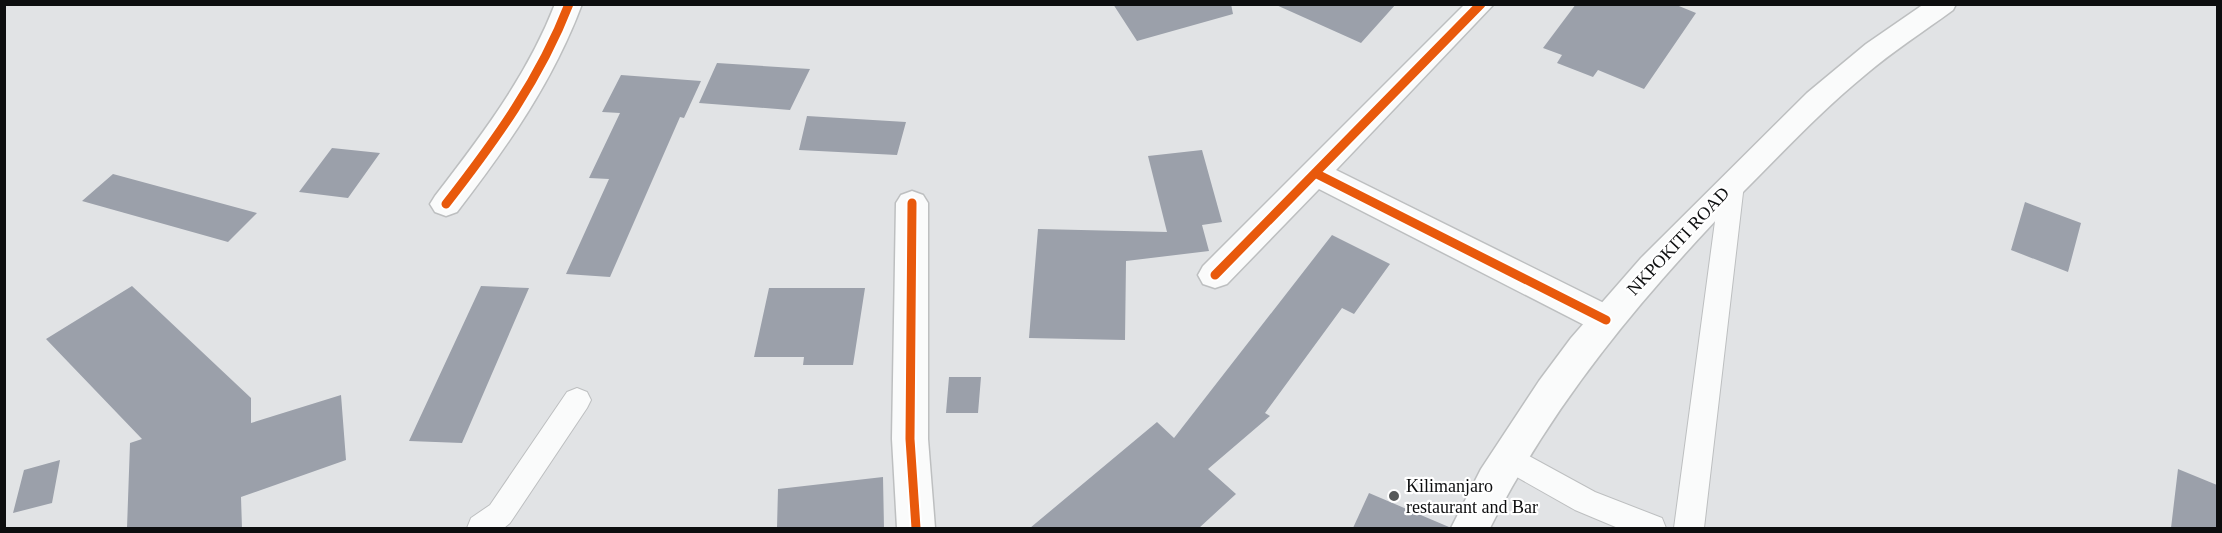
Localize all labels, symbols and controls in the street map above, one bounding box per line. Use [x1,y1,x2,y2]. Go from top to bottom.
street label: NKPOKITI ROAD [1623,183,1733,299]
place label: Kilimanjaro restaurant and Bar [1406,476,1538,517]
marker: Kilimanjaro restaurant and Bar [1387,489,1401,503]

